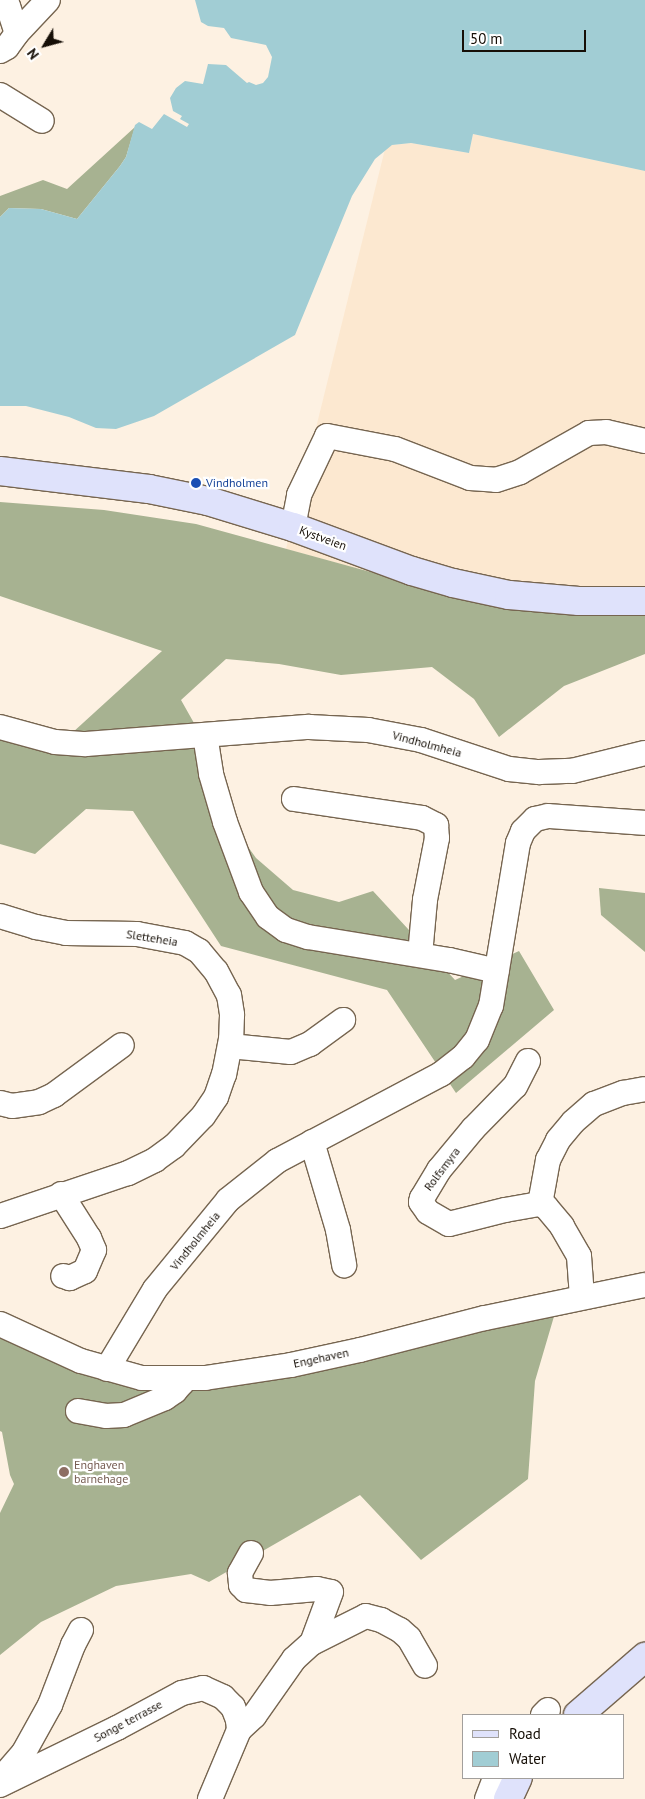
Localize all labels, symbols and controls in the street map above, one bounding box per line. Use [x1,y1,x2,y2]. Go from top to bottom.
north arrow [20,20,70,70]
scale bar [465,20,589,52]
text: 50 m [470,29,503,48]
text: N [23,45,43,63]
place label: Vindholmen [206,476,268,490]
marker: Vindholmen [190,477,202,489]
street label: Kystveien [298,523,348,553]
street label: Vindholmheia [391,728,463,760]
street label: Sletteheia [125,927,179,949]
street label: Rolfsmyra [421,1144,463,1194]
street label: Vindholmheia [167,1209,223,1273]
street label: Engehaven [292,1345,350,1371]
place label: Enghaven barnehage [74,1458,128,1486]
marker: Enghaven barnehage [58,1466,70,1478]
street label: Songe terrasse [91,1697,165,1745]
legend [462,1714,625,1779]
text: Road [509,1724,541,1743]
text: Water [509,1749,546,1768]

